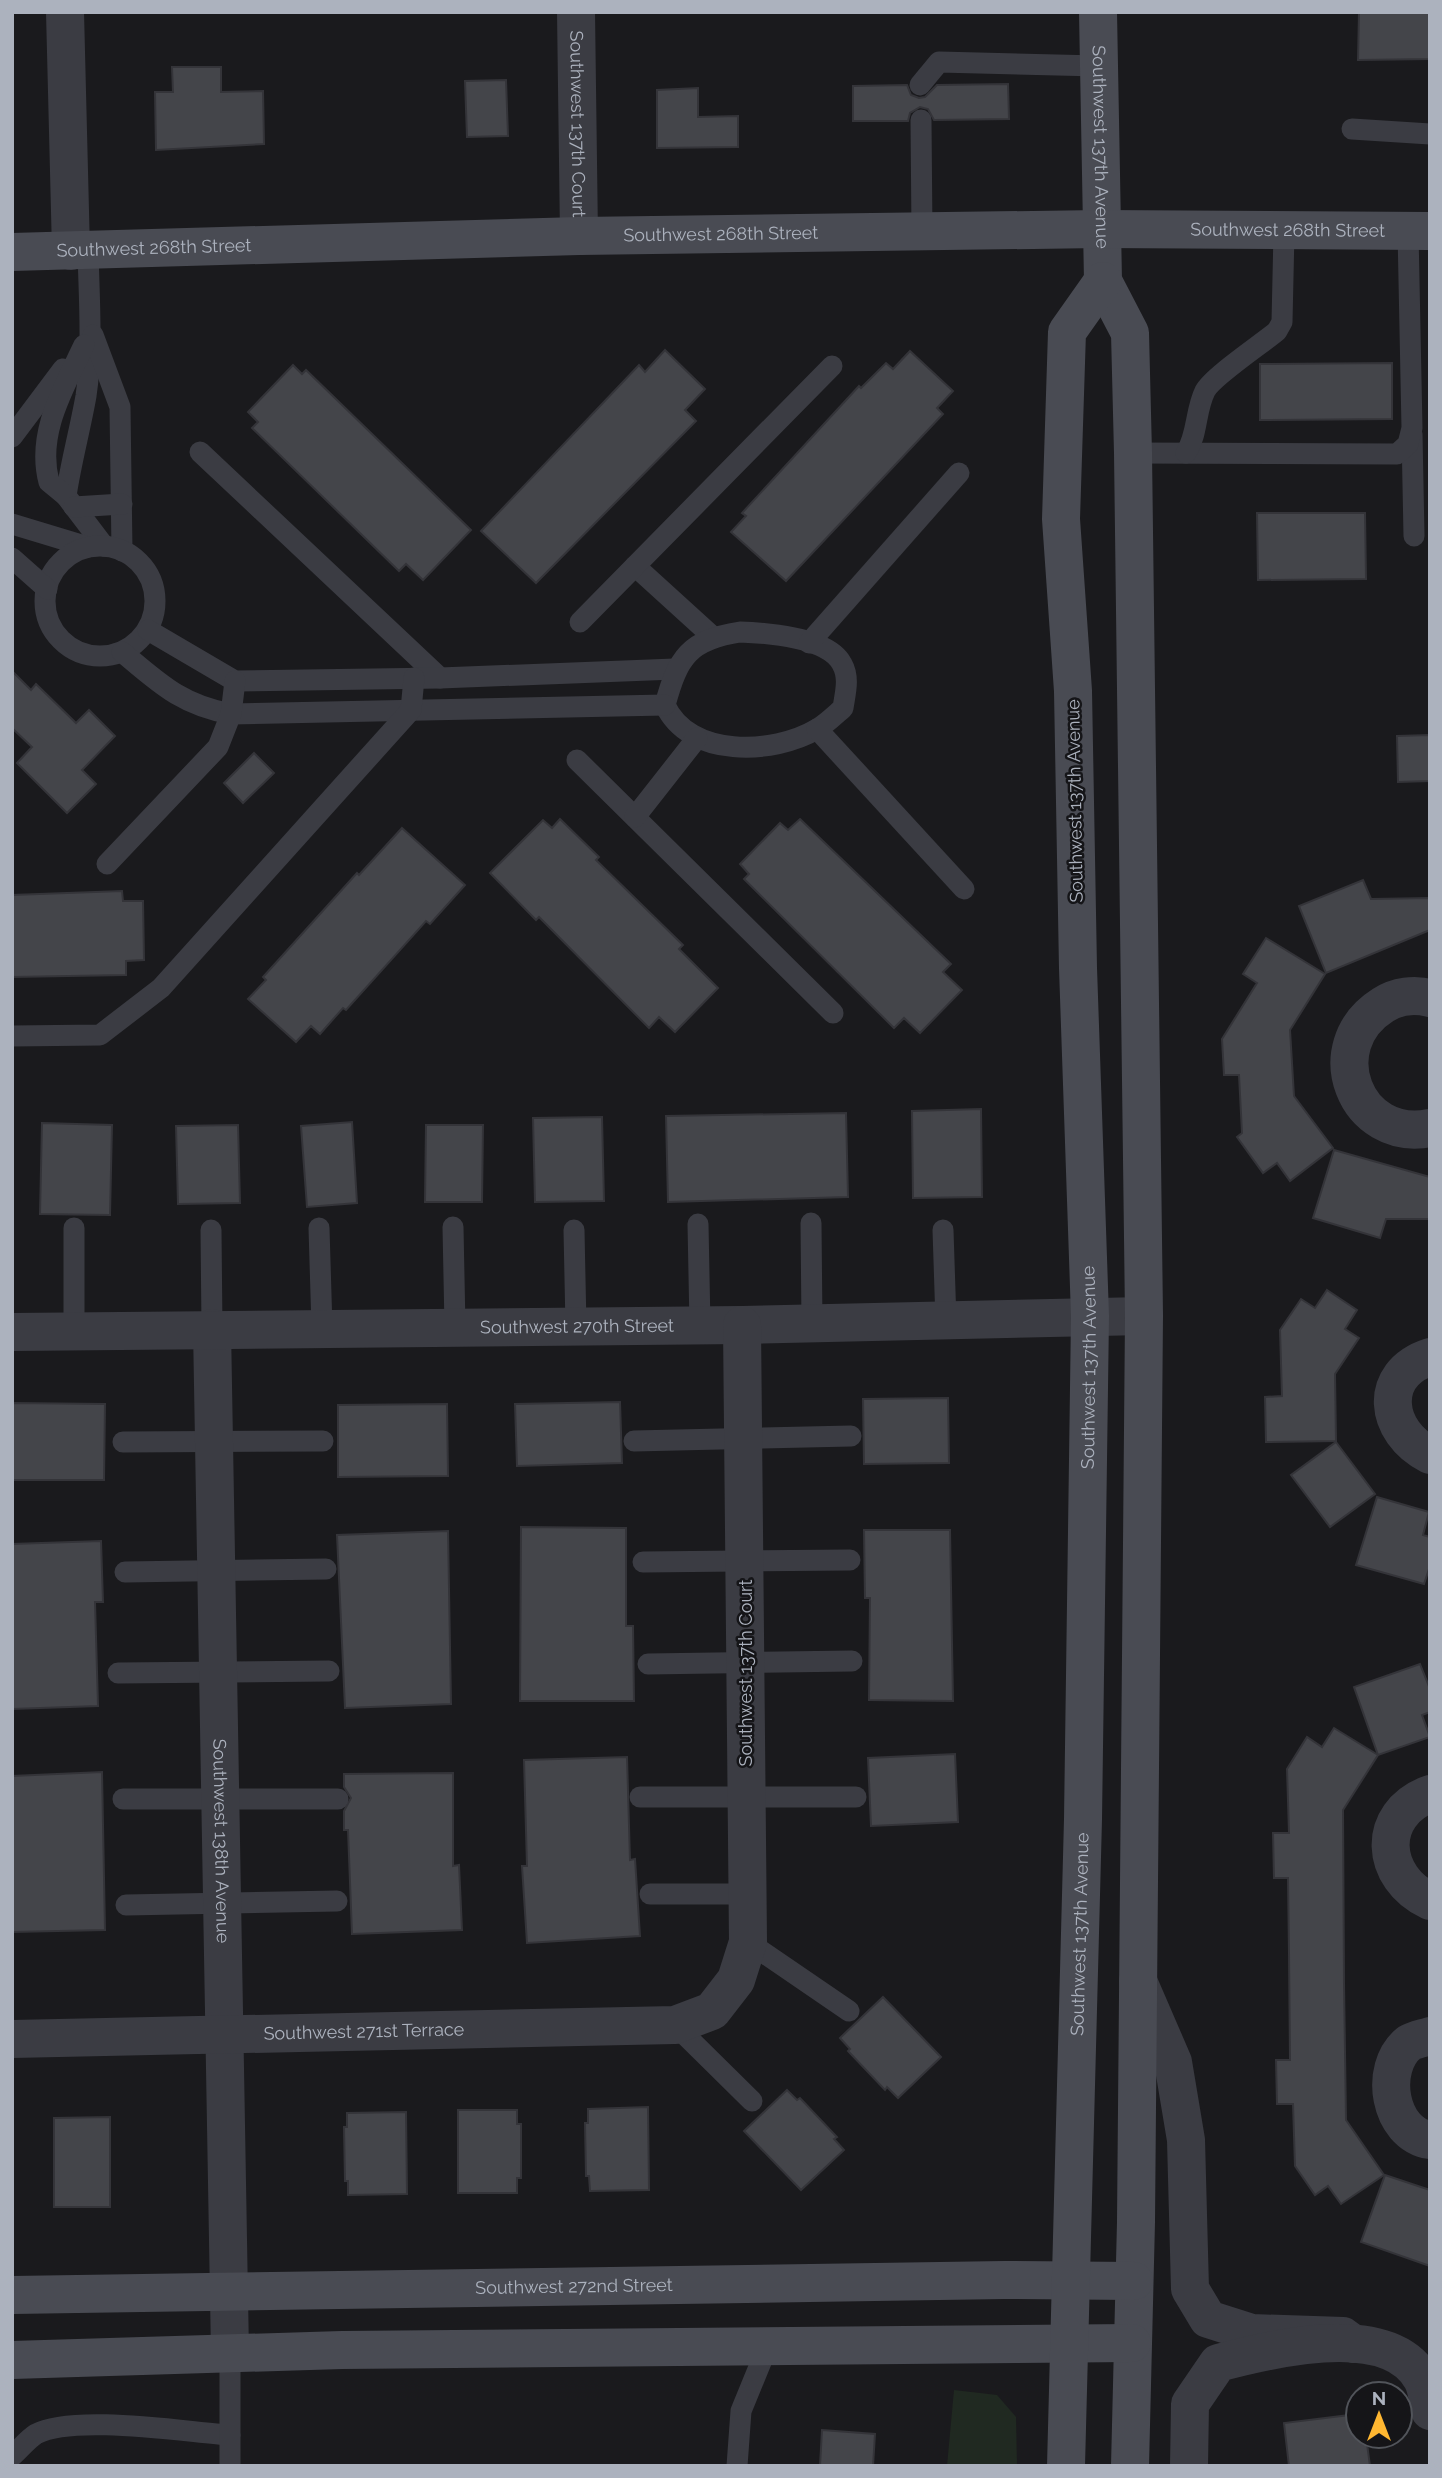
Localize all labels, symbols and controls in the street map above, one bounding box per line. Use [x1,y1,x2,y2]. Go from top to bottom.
street label: Southwest 137th Court [566,30,590,218]
street label: Southwest 137th Avenue [1089,45,1113,249]
street label: Southwest 268th Street [1190,219,1385,241]
street label: Southwest 268th Street [623,222,818,245]
street label: Southwest 268th Street [56,234,252,261]
street label: Southwest 137th Avenue [1062,699,1087,903]
street label: Southwest 137th Avenue [1077,1265,1100,1469]
street label: Southwest 270th Street [480,1315,674,1338]
street label: Southwest 137th Court [735,1580,756,1766]
street label: Southwest 138th Avenue [209,1738,234,1944]
street label: Southwest 137th Avenue [1066,1832,1093,2036]
street label: Southwest 271st Terrace [263,2018,465,2044]
street label: Southwest 272nd Street [475,2274,673,2298]
north arrow [1344,2380,1414,2450]
text: N [1372,2387,1386,2409]

